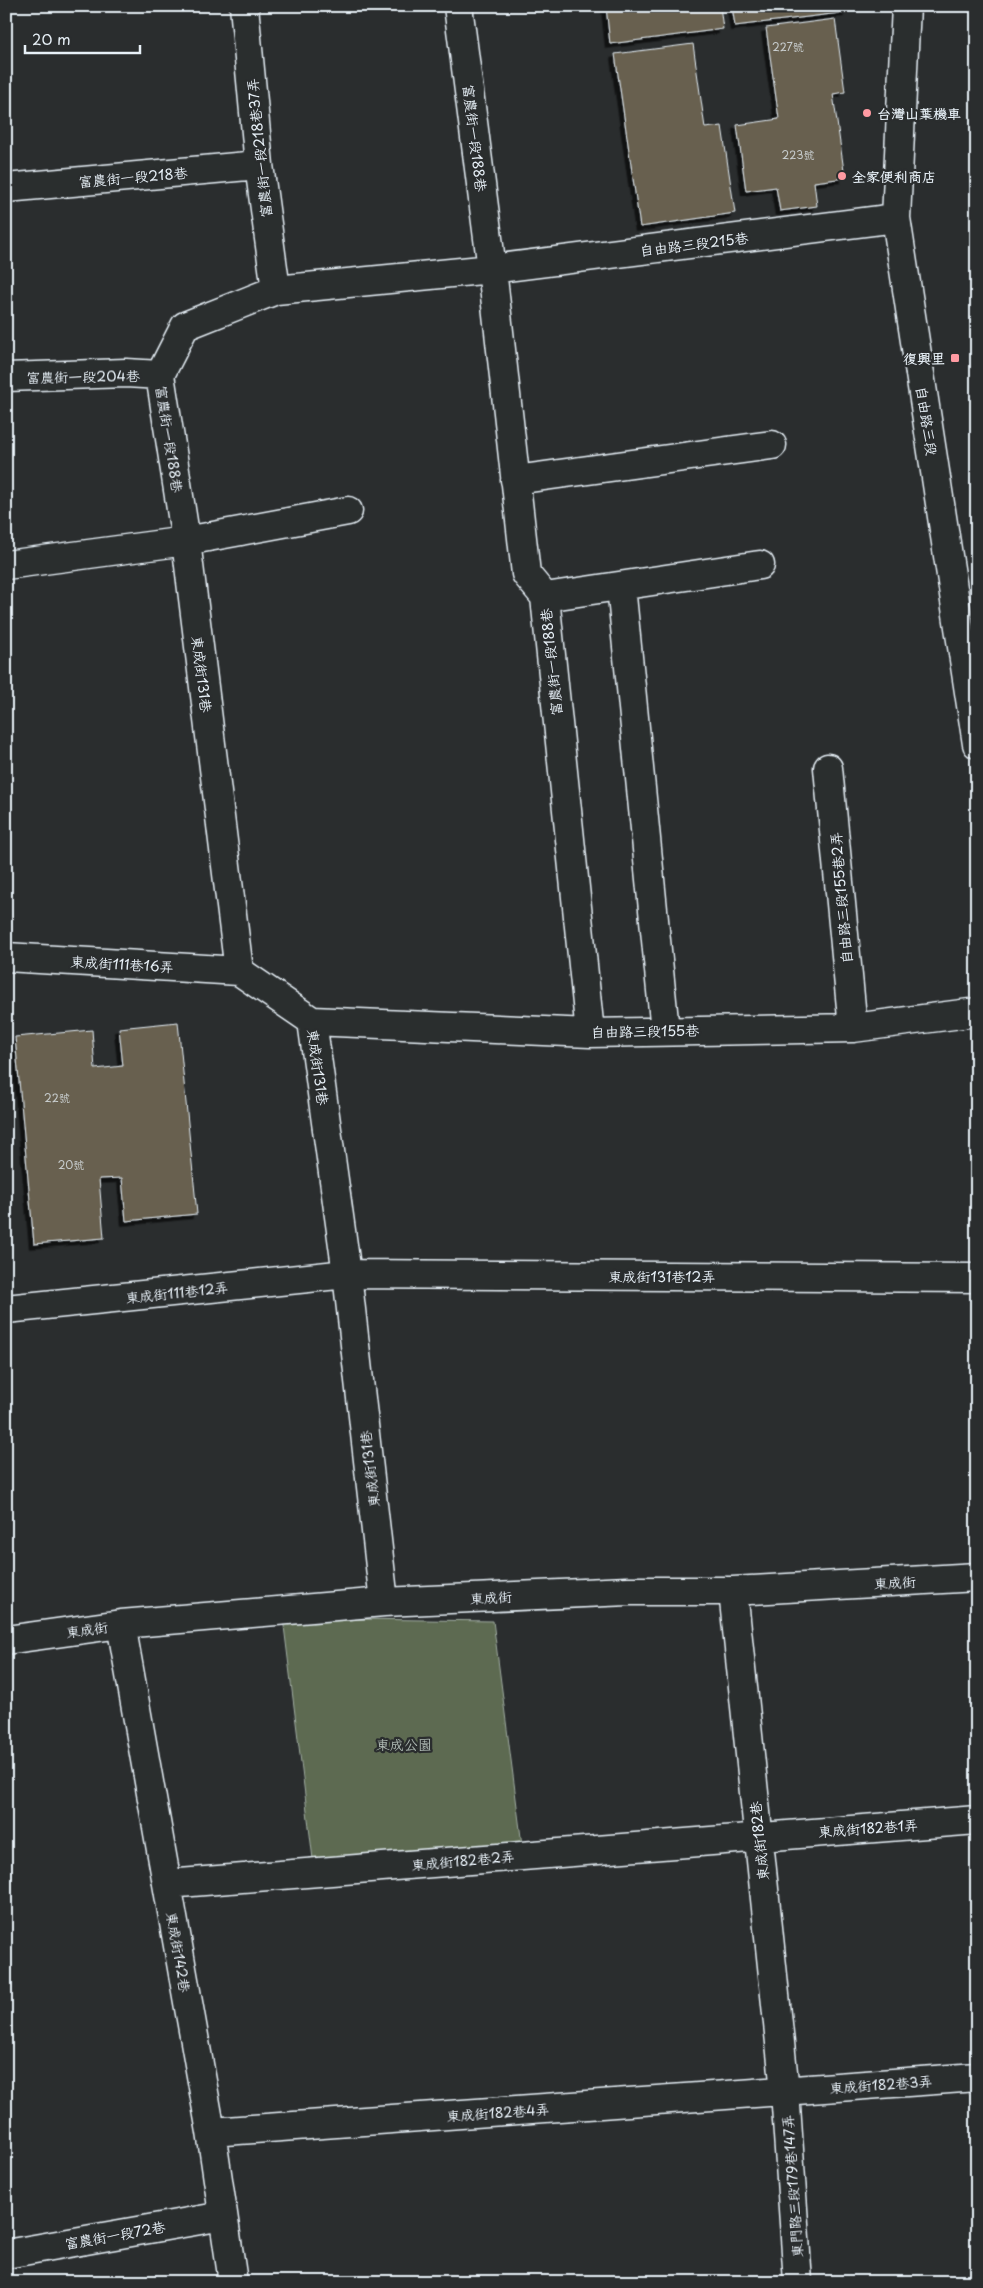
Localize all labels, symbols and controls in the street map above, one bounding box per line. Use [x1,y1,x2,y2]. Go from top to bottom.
scale bar [25,22,140,54]
text: 20 m [32,27,71,50]
house number: 227號 [772,38,804,55]
street label: 富農街一段218巷37弄 [241,77,277,219]
street label: 富農街一段188巷 [458,83,492,194]
place label: 台灣山葉機車 [877,103,961,124]
marker: 台灣山葉機車 [861,107,873,119]
house number: 223號 [782,146,814,163]
street label: 富農街一段218巷 [78,162,189,192]
place label: 全家便利商店 [852,166,936,187]
marker: 全家便利商店 [836,170,848,182]
street label: 自由路三段215巷 [639,227,750,261]
place label: 復興里 [903,348,945,369]
marker: 復興里 [949,352,961,364]
street label: 富農街一段204巷 [26,364,141,387]
street label: 富農街一段188巷 [151,384,189,495]
street label: 自由路三段 [911,385,943,457]
street label: 富農街一段188巷 [535,606,567,717]
street label: 東成街131巷 [187,635,217,714]
street label: 自由路三段155巷2弄 [825,831,857,965]
street label: 東成街111巷16弄 [70,951,174,977]
street label: 自由路三段155巷 [591,1020,700,1042]
street label: 東成街131巷 [302,1027,334,1108]
house number: 22號 [44,1089,70,1106]
house number: 20號 [58,1156,84,1173]
street label: 東成街131巷12弄 [608,1266,716,1287]
street label: 東成街111巷12弄 [125,1276,229,1308]
street label: 東成街131巷 [354,1429,384,1508]
street label: 東成街 [873,1570,917,1594]
street label: 東成街 [469,1585,513,1609]
street label: 東成街 [65,1616,109,1642]
park label: 東成公園 [376,1734,432,1755]
street label: 東成街182巷 [744,1799,774,1882]
street label: 東成街182巷1弄 [817,1814,919,1842]
street label: 東成街182巷2弄 [410,1845,516,1875]
street label: 東成街142巷 [162,1910,197,1995]
street label: 東成街182巷3弄 [829,2070,933,2098]
street label: 東成街182巷4弄 [446,2098,550,2126]
street label: 東門路三段179巷147弄 [777,2114,807,2258]
street label: 富農街一段72巷 [63,2216,168,2254]

